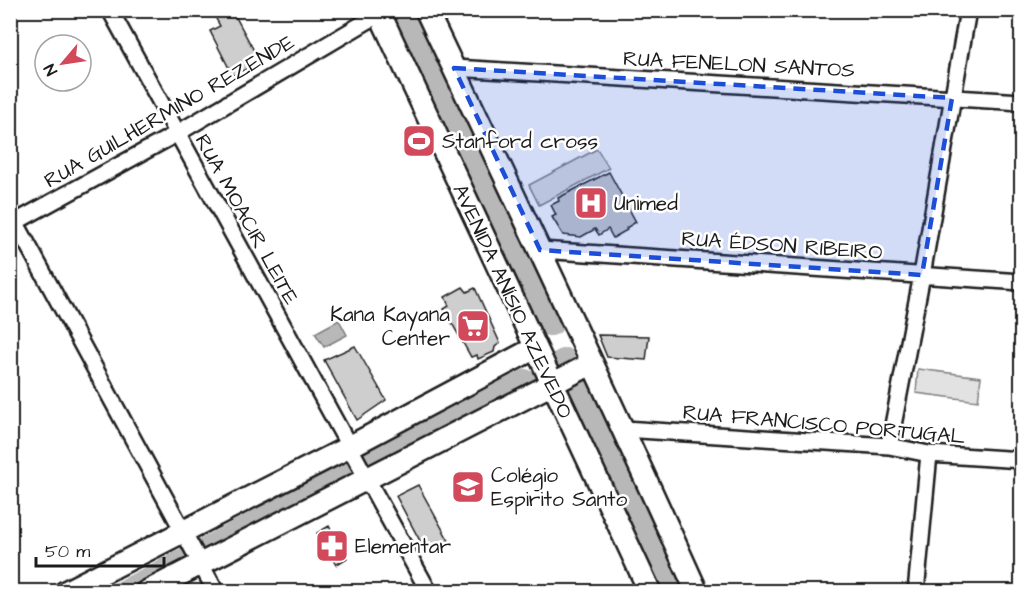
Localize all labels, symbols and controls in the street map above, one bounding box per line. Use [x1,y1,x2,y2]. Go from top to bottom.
street label: RUA GUILHERMINO REZENDE [40,29,298,193]
north arrow [33,33,93,93]
street label: RUA FENELON SANTOS [622,44,856,85]
sports icon: Stanford cross [401,123,437,159]
place label: Stanford cross [442,127,598,156]
street label: RUA MOACIR LEITE [188,129,306,310]
street label: AVENIDA ANÍSIO AZEVEDO [445,179,580,423]
hospital icon: Unimed [573,185,609,221]
place label: Unimed [614,189,678,218]
street label: RUA ÉDSON RIBEIRO [680,224,883,267]
place label: Kana Kayana Center [330,300,450,353]
supermarket icon: Kana Kayana Center [455,308,491,344]
street label: RUA FRANCISCO PORTUGAL [681,398,967,451]
place label: Colégio Espirito Santo [491,461,627,515]
school or university icon: Colégio Espirito Santo [450,469,486,505]
pharmacy icon: Elementar [314,528,350,564]
scale bar [36,530,164,568]
place label: Elementar [355,532,451,561]
text: 50 m [45,539,90,564]

